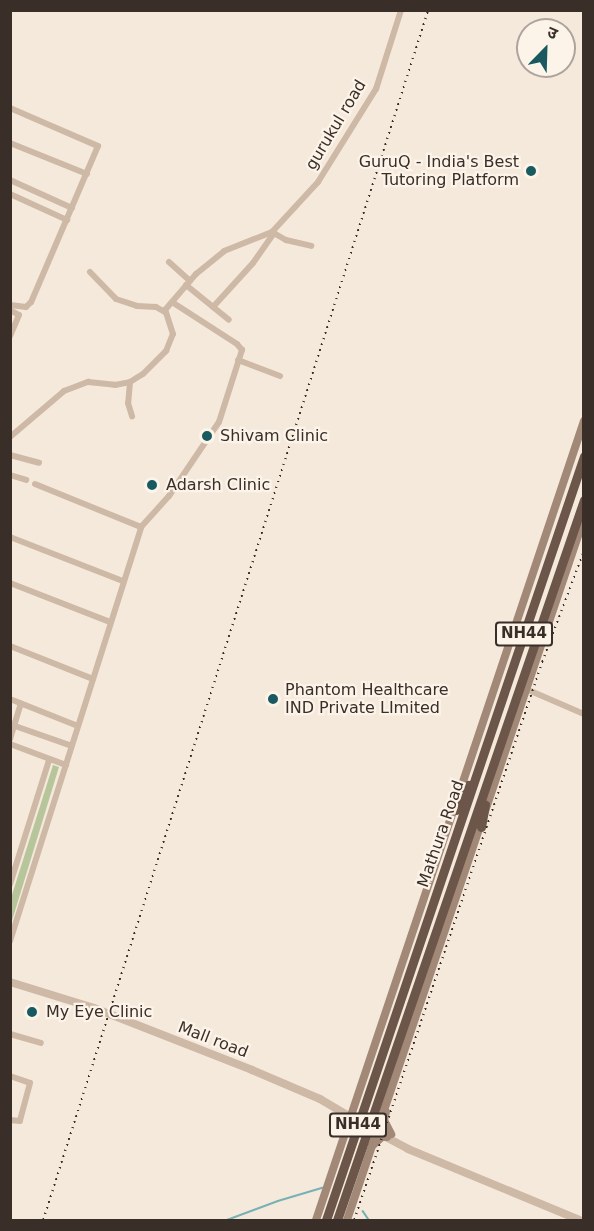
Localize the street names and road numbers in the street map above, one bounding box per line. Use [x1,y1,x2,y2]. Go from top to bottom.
street label: gurukul road [302,77,370,173]
road number: NH44 [494,622,554,646]
street label: Mathura Road [414,778,468,890]
street label: Mall road [175,1018,251,1062]
road number: NH44 [328,1113,388,1137]

